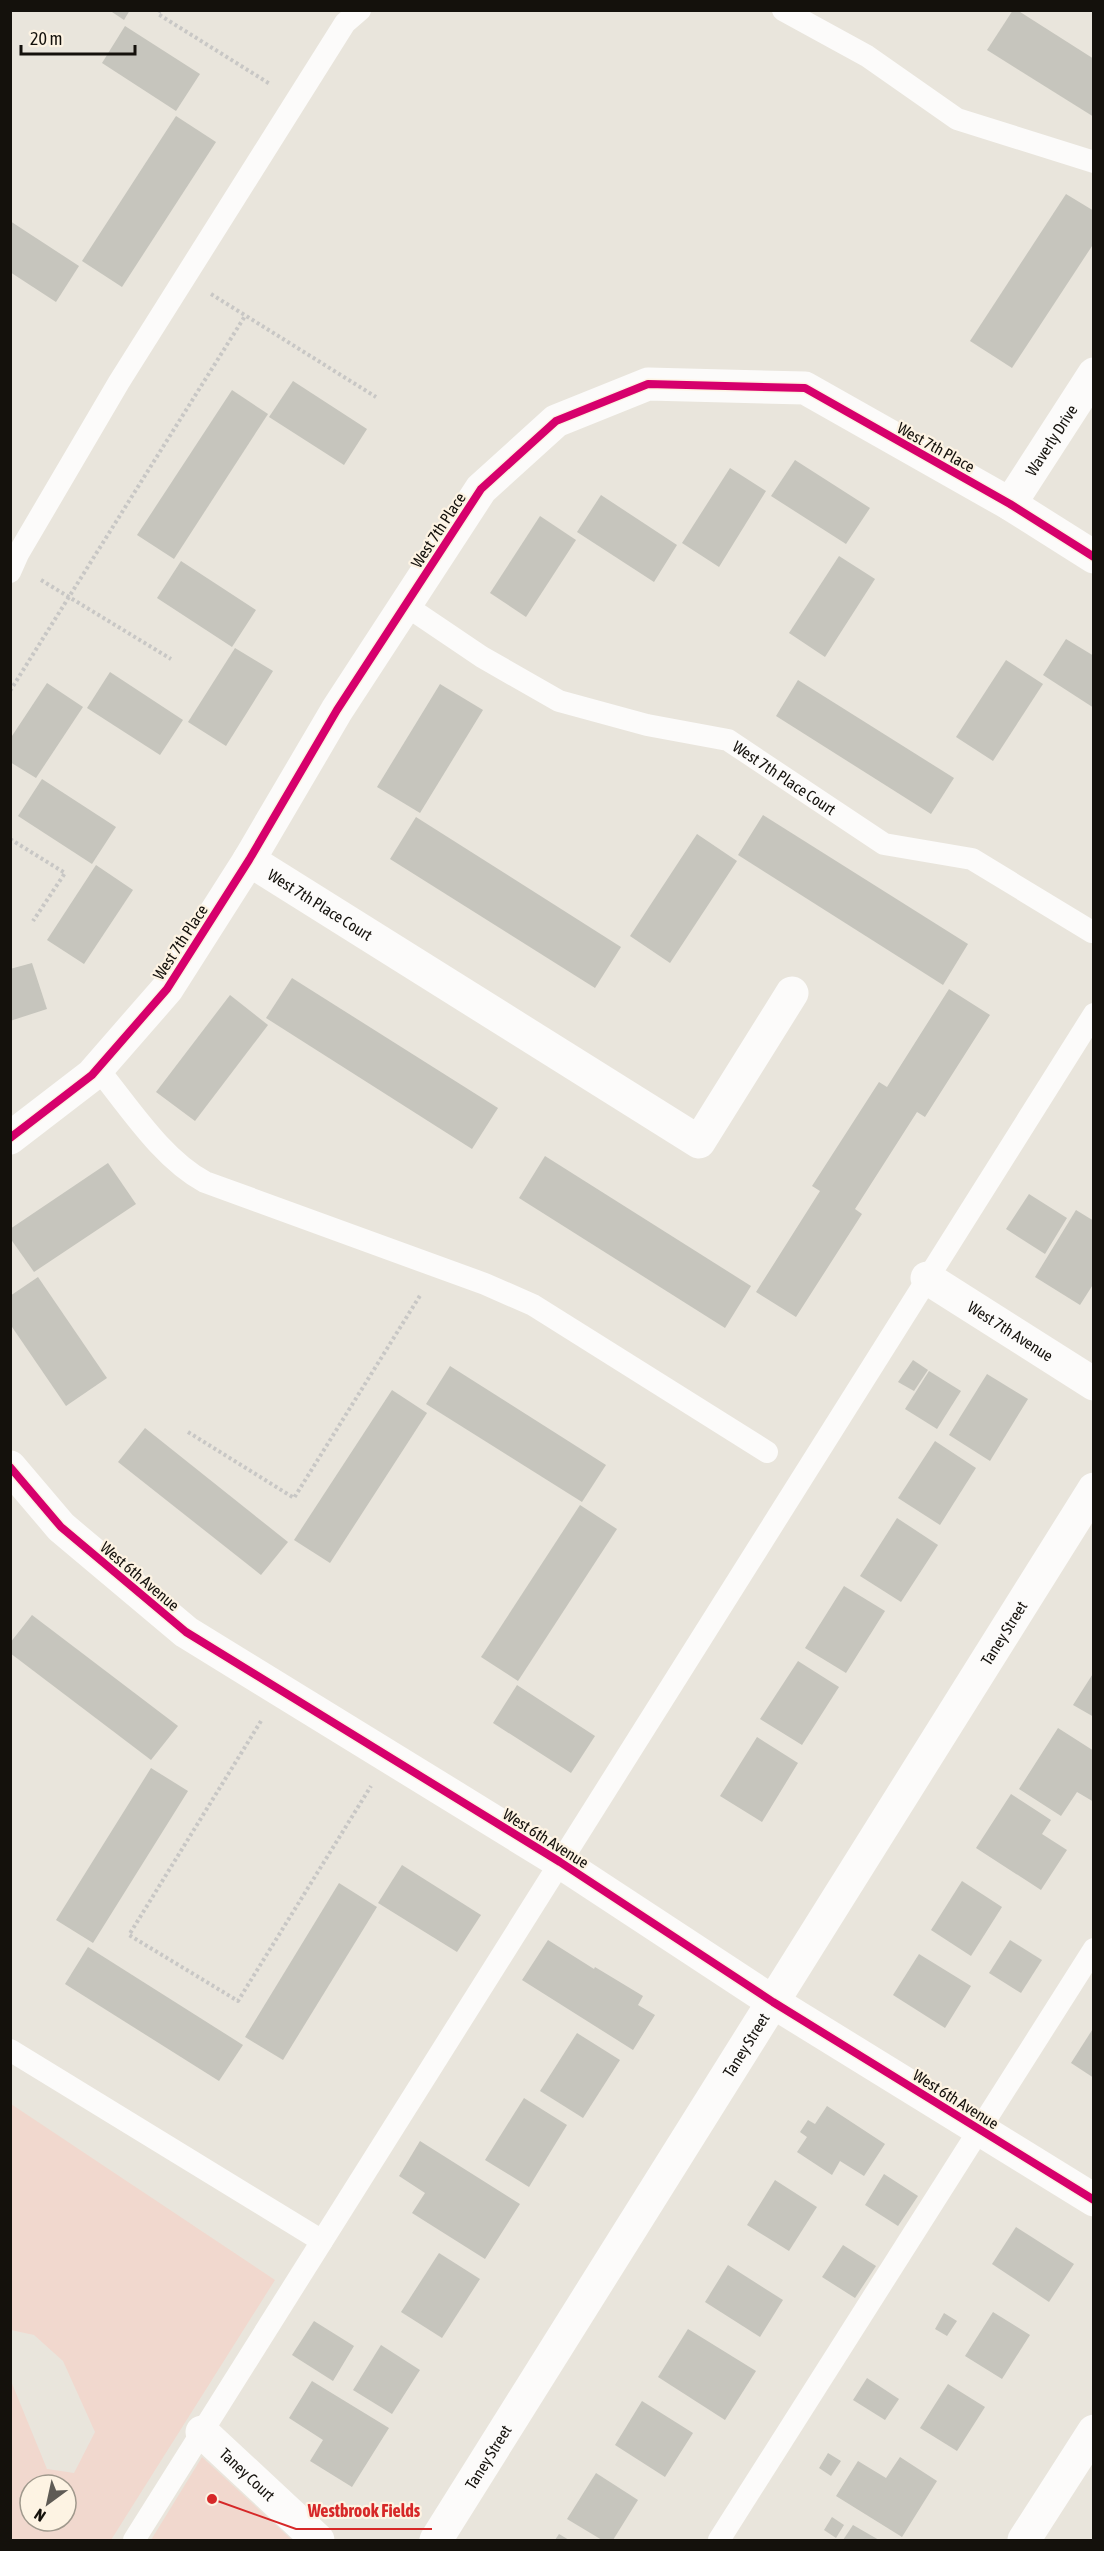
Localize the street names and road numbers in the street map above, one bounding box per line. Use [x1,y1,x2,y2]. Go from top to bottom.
street label: Waverly Drive [1022,401,1081,479]
street label: West 7th Place [894,418,978,476]
street label: West 7th Place [407,489,469,571]
street label: West 7th Place Court [730,737,839,818]
street label: West 7th Place Court [265,865,376,944]
street label: West 7th Place [149,901,211,983]
street label: West 7th Avenue [965,1297,1056,1365]
street label: West 6th Avenue [97,1538,183,1614]
street label: Taney Street [977,1597,1031,1668]
street label: West 6th Avenue [500,1805,592,1871]
street label: Taney Street [719,2009,773,2080]
street label: West 6th Avenue [910,2066,1002,2132]
street label: Taney Street [461,2421,515,2492]
street label: Taney Court [216,2444,279,2504]

